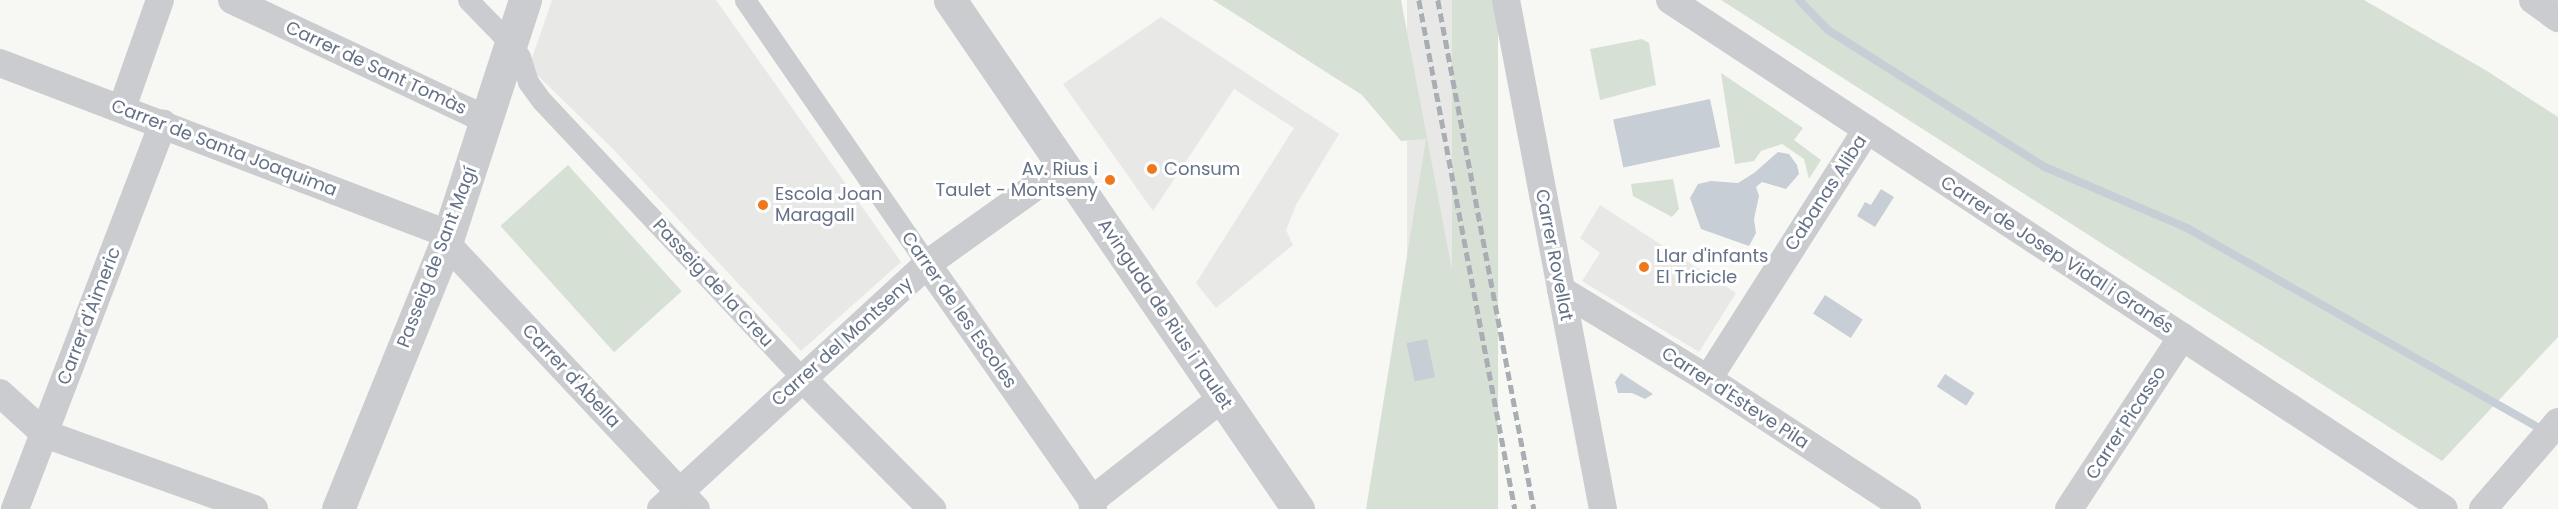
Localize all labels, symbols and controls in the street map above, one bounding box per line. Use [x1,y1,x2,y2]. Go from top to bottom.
street label: Carrer de Sant Tomàs [282,17,470,119]
street label: Carrer de Santa Joaquima [108,95,340,201]
street label: Cabanas Aliba [1781,131,1871,255]
place label: Consum [1164,158,1240,180]
place label: Av. Rius i Taulet - Montseny [936,159,1098,201]
marker: Consum [1145,162,1159,176]
street label: Passeig de Sant Magí [393,164,481,350]
street label: Carrer de Josep Vidal i Granés [1937,172,2177,338]
marker: Av. Rius i Taulet - Montseny [1103,173,1117,187]
place label: Escola Joan Maragall [775,184,882,226]
street label: Carrer Rovellat [1531,187,1577,323]
marker: Escola Joan Maragall [756,198,770,212]
street label: Passeig de la Creu [648,215,778,351]
street label: Avinguda de Rius i Taulet [1093,215,1237,413]
street label: Carrer de les Escoles [897,228,1021,392]
street label: Carrer d'Aimeric [53,244,125,388]
place label: Llar d'infants El Tricicle [1656,246,1768,288]
marker: Llar d'infants El Tricicle [1637,260,1651,274]
street label: Carrer del Montseny [767,273,917,411]
street label: Carrer d'Abella [518,320,624,432]
street label: Carrer d'Esteve Pila [1657,342,1813,454]
street label: Carrer Picasso [2081,362,2171,484]

